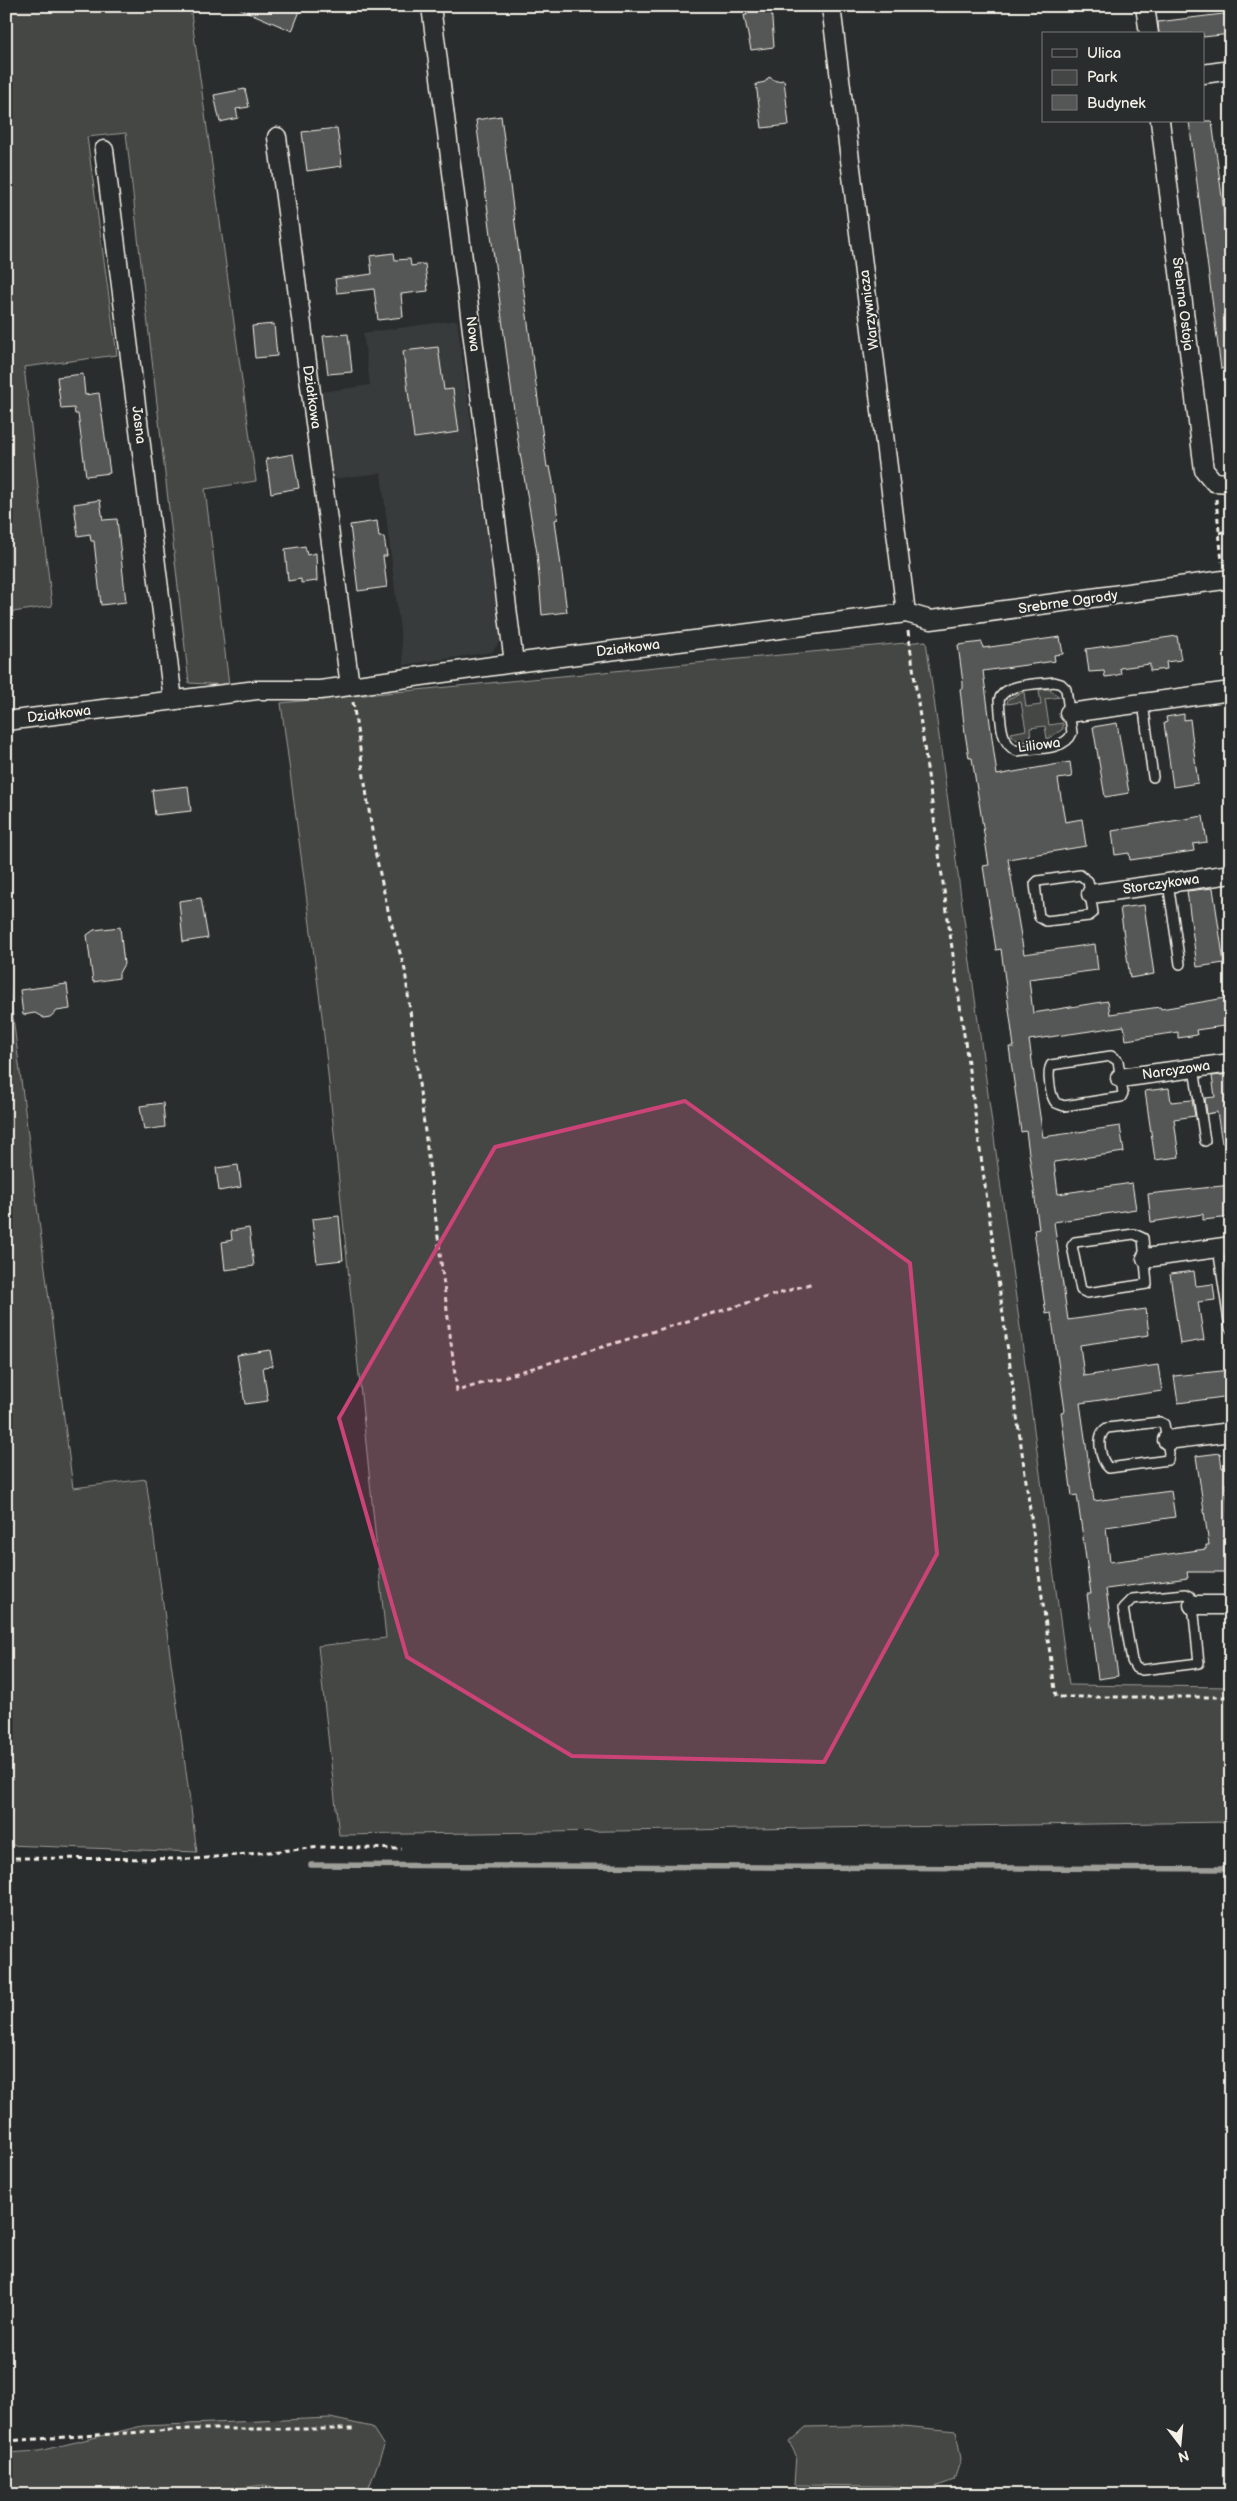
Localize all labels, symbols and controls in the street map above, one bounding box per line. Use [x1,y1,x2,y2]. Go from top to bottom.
legend [1042,32,1204,122]
text: Ulica [1087,44,1121,63]
text: Park [1087,68,1118,87]
text: Budynek [1087,94,1146,113]
street label: Srebrna Ostoja [1169,256,1197,352]
street label: Warzywnicza [856,269,882,351]
street label: Nowa [462,315,484,353]
street label: Działkowa [299,364,325,430]
street label: Jasna [128,405,150,445]
street label: Srebrne Ogrody [1017,587,1119,617]
street label: Działkowa [595,636,661,660]
street label: Działkowa [26,702,92,726]
street label: Liliowa [1017,734,1061,756]
street label: Storczykowa [1122,870,1201,898]
street label: Narcyzowa [1141,1057,1211,1083]
north arrow [1154,2418,1204,2468]
text: N [1176,2446,1191,2466]

